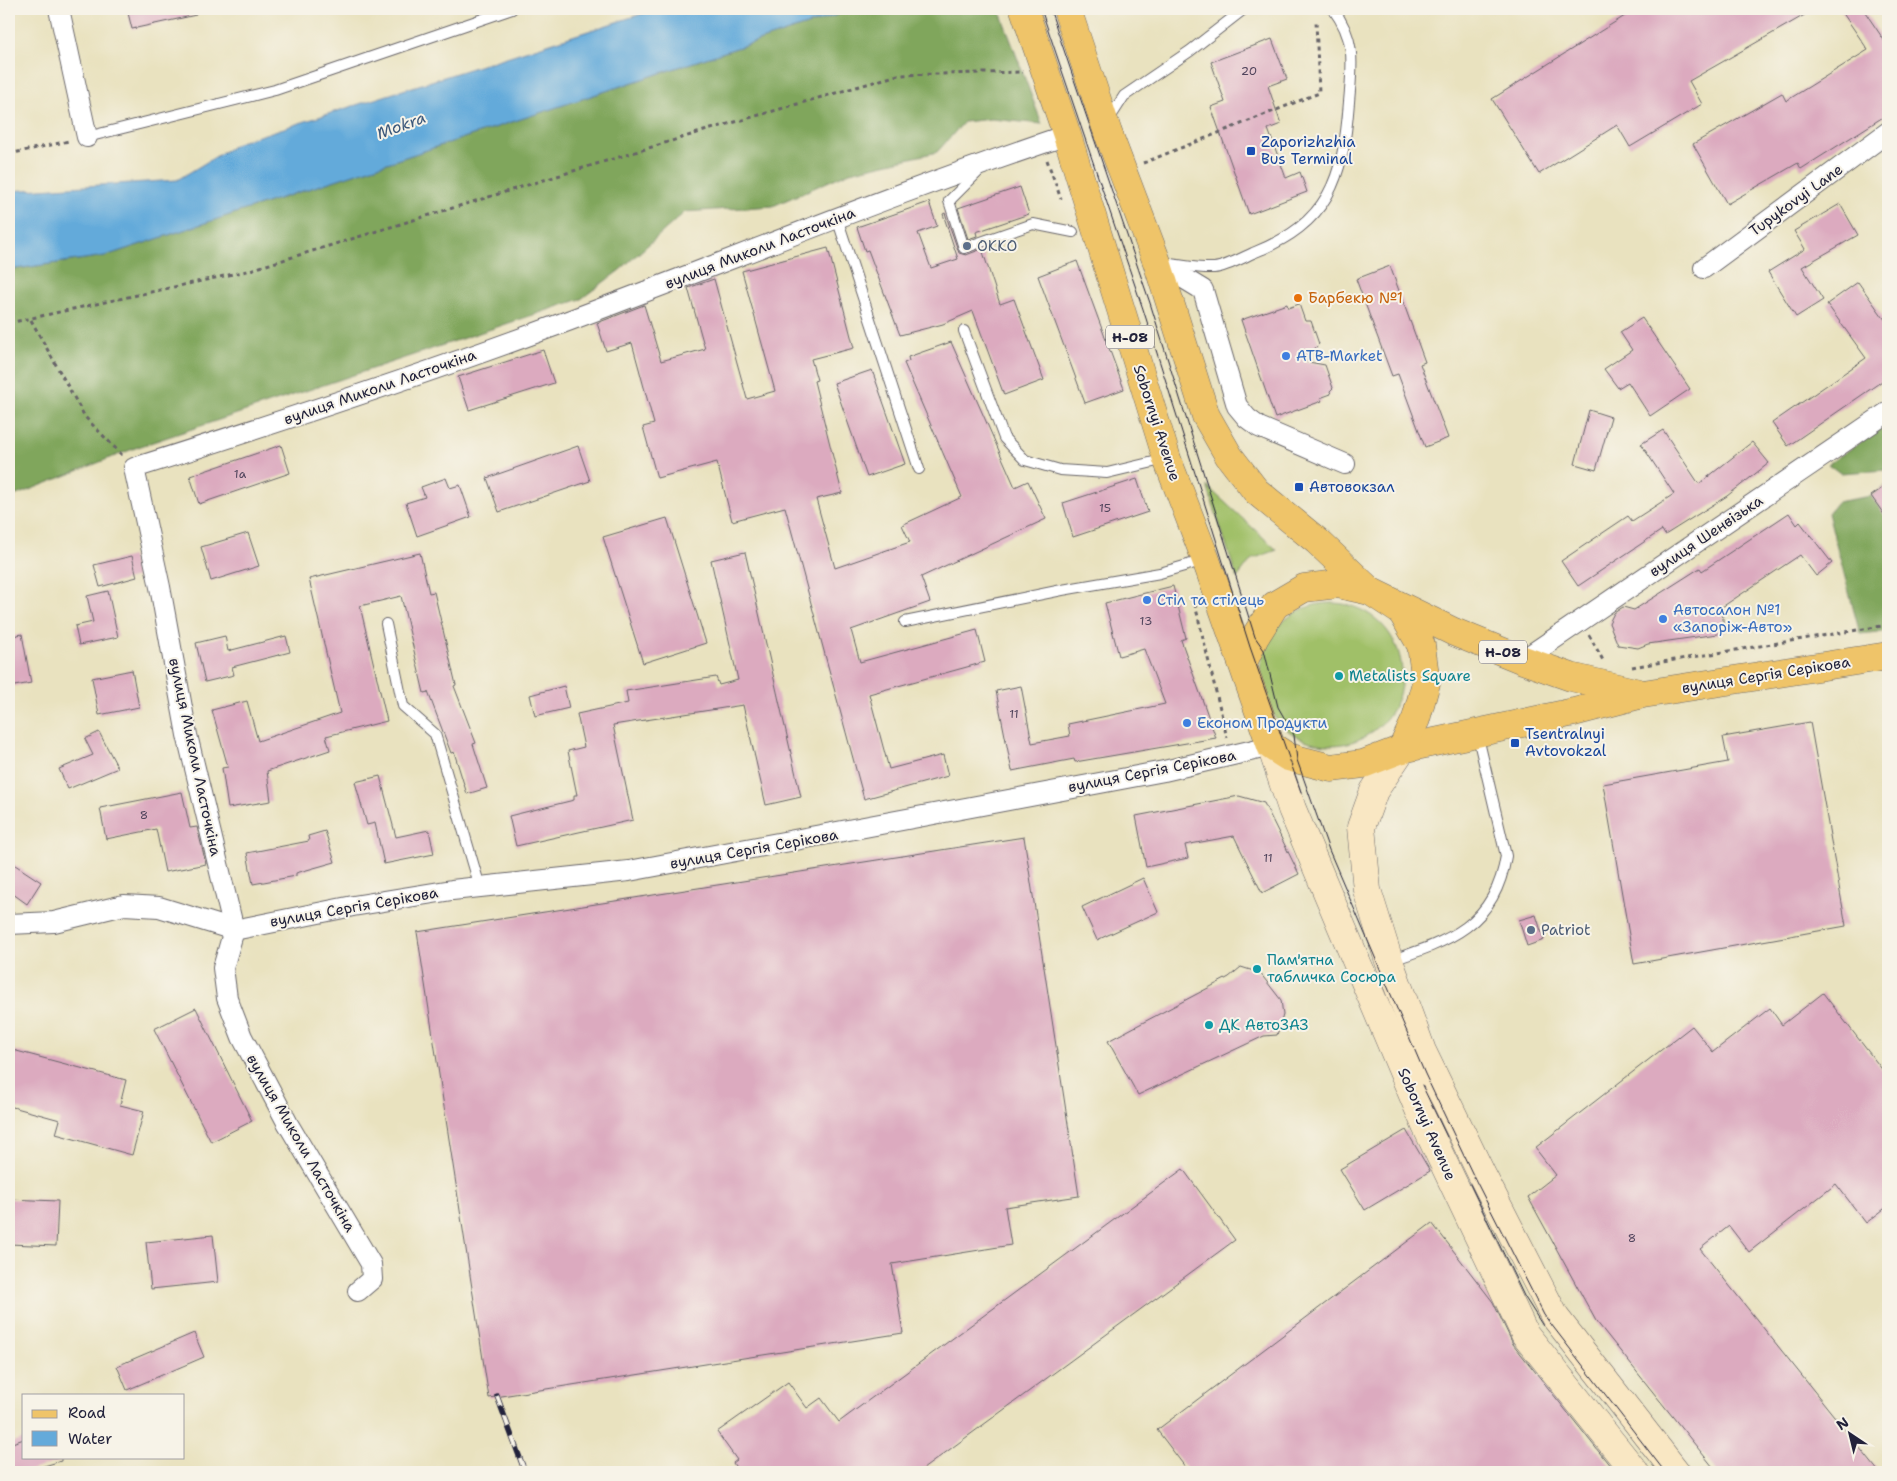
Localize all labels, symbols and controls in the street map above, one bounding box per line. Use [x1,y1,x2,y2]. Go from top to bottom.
house number: 20 [1241,63,1257,79]
water label: Mokra [374,107,429,144]
place label: Zaporizhzhia Bus Terminal [1261,132,1356,169]
marker: Zaporizhzhia Bus Terminal [1245,145,1257,157]
street label: Tupykovyi Lane [1745,159,1847,241]
street label: вулиця Миколи Ласточкіна [662,202,859,294]
place label: OKKO [977,236,1017,256]
marker: OKKO [961,240,973,252]
place label: Барбекю №1 [1308,288,1403,308]
marker: Барбекю №1 [1292,292,1304,304]
road number: Н-08 [1106,326,1154,348]
street label: вулиця Миколи Ласточкіна [281,344,479,429]
place label: ATB-Market [1296,346,1383,366]
marker: ATB-Market [1280,350,1292,362]
street label: Sobornyi Avenue [1129,362,1185,484]
house number: 1а [234,466,247,482]
place label: Автовокзал [1309,477,1395,497]
marker: Автовокзал [1293,481,1305,493]
street label: вулиця Шенвізька [1645,490,1767,581]
house number: 15 [1099,500,1111,516]
place label: Стіл та стілець [1157,590,1265,610]
marker: Стіл та стілець [1141,594,1153,606]
place label: Автосалон №1 «Запоріж-Авто» [1673,600,1792,637]
house number: 13 [1140,613,1152,629]
marker: Автосалон №1 «Запоріж-Авто» [1657,613,1669,625]
road number: Н-08 [1479,640,1527,664]
street label: вулиця Сергія Серікова [1680,652,1852,698]
street label: вулиця Миколи Ласточкіна [164,656,226,859]
place label: Metalists Square [1349,666,1471,686]
marker: Metalists Square [1333,670,1345,682]
house number: 11 [1009,706,1019,722]
place label: Економ Продукти [1197,713,1327,733]
marker: Економ Продукти [1181,717,1193,729]
place label: Tsentralnyi Avtovokzal [1525,724,1607,761]
marker: Tsentralnyi Avtovokzal [1509,737,1521,749]
street label: вулиця Сергія Серікова [1066,745,1238,797]
house number: 8 [140,807,148,823]
street label: вулиця Сергія Серікова [668,824,840,874]
house number: 11 [1263,850,1273,866]
street label: вулиця Сергія Серікова [268,882,440,932]
place label: Patriot [1541,920,1591,940]
marker: Patriot [1525,924,1537,936]
place label: Пам'ятна табличка Сосюра [1267,950,1396,987]
marker: Пам'ятна табличка Сосюра [1251,963,1263,975]
place label: ДК АвтоЗАЗ [1219,1015,1309,1035]
marker: ДК АвтоЗАЗ [1203,1019,1215,1031]
street label: вулиця Миколи Ласточкіна [242,1050,361,1236]
street label: Sobornyi Avenue [1393,1065,1461,1183]
house number: 8 [1628,1230,1636,1246]
legend [22,1394,185,1458]
text: Road [68,1403,106,1423]
north arrow [1824,1408,1874,1458]
text: N [1833,1413,1852,1434]
text: Water [68,1429,112,1449]

